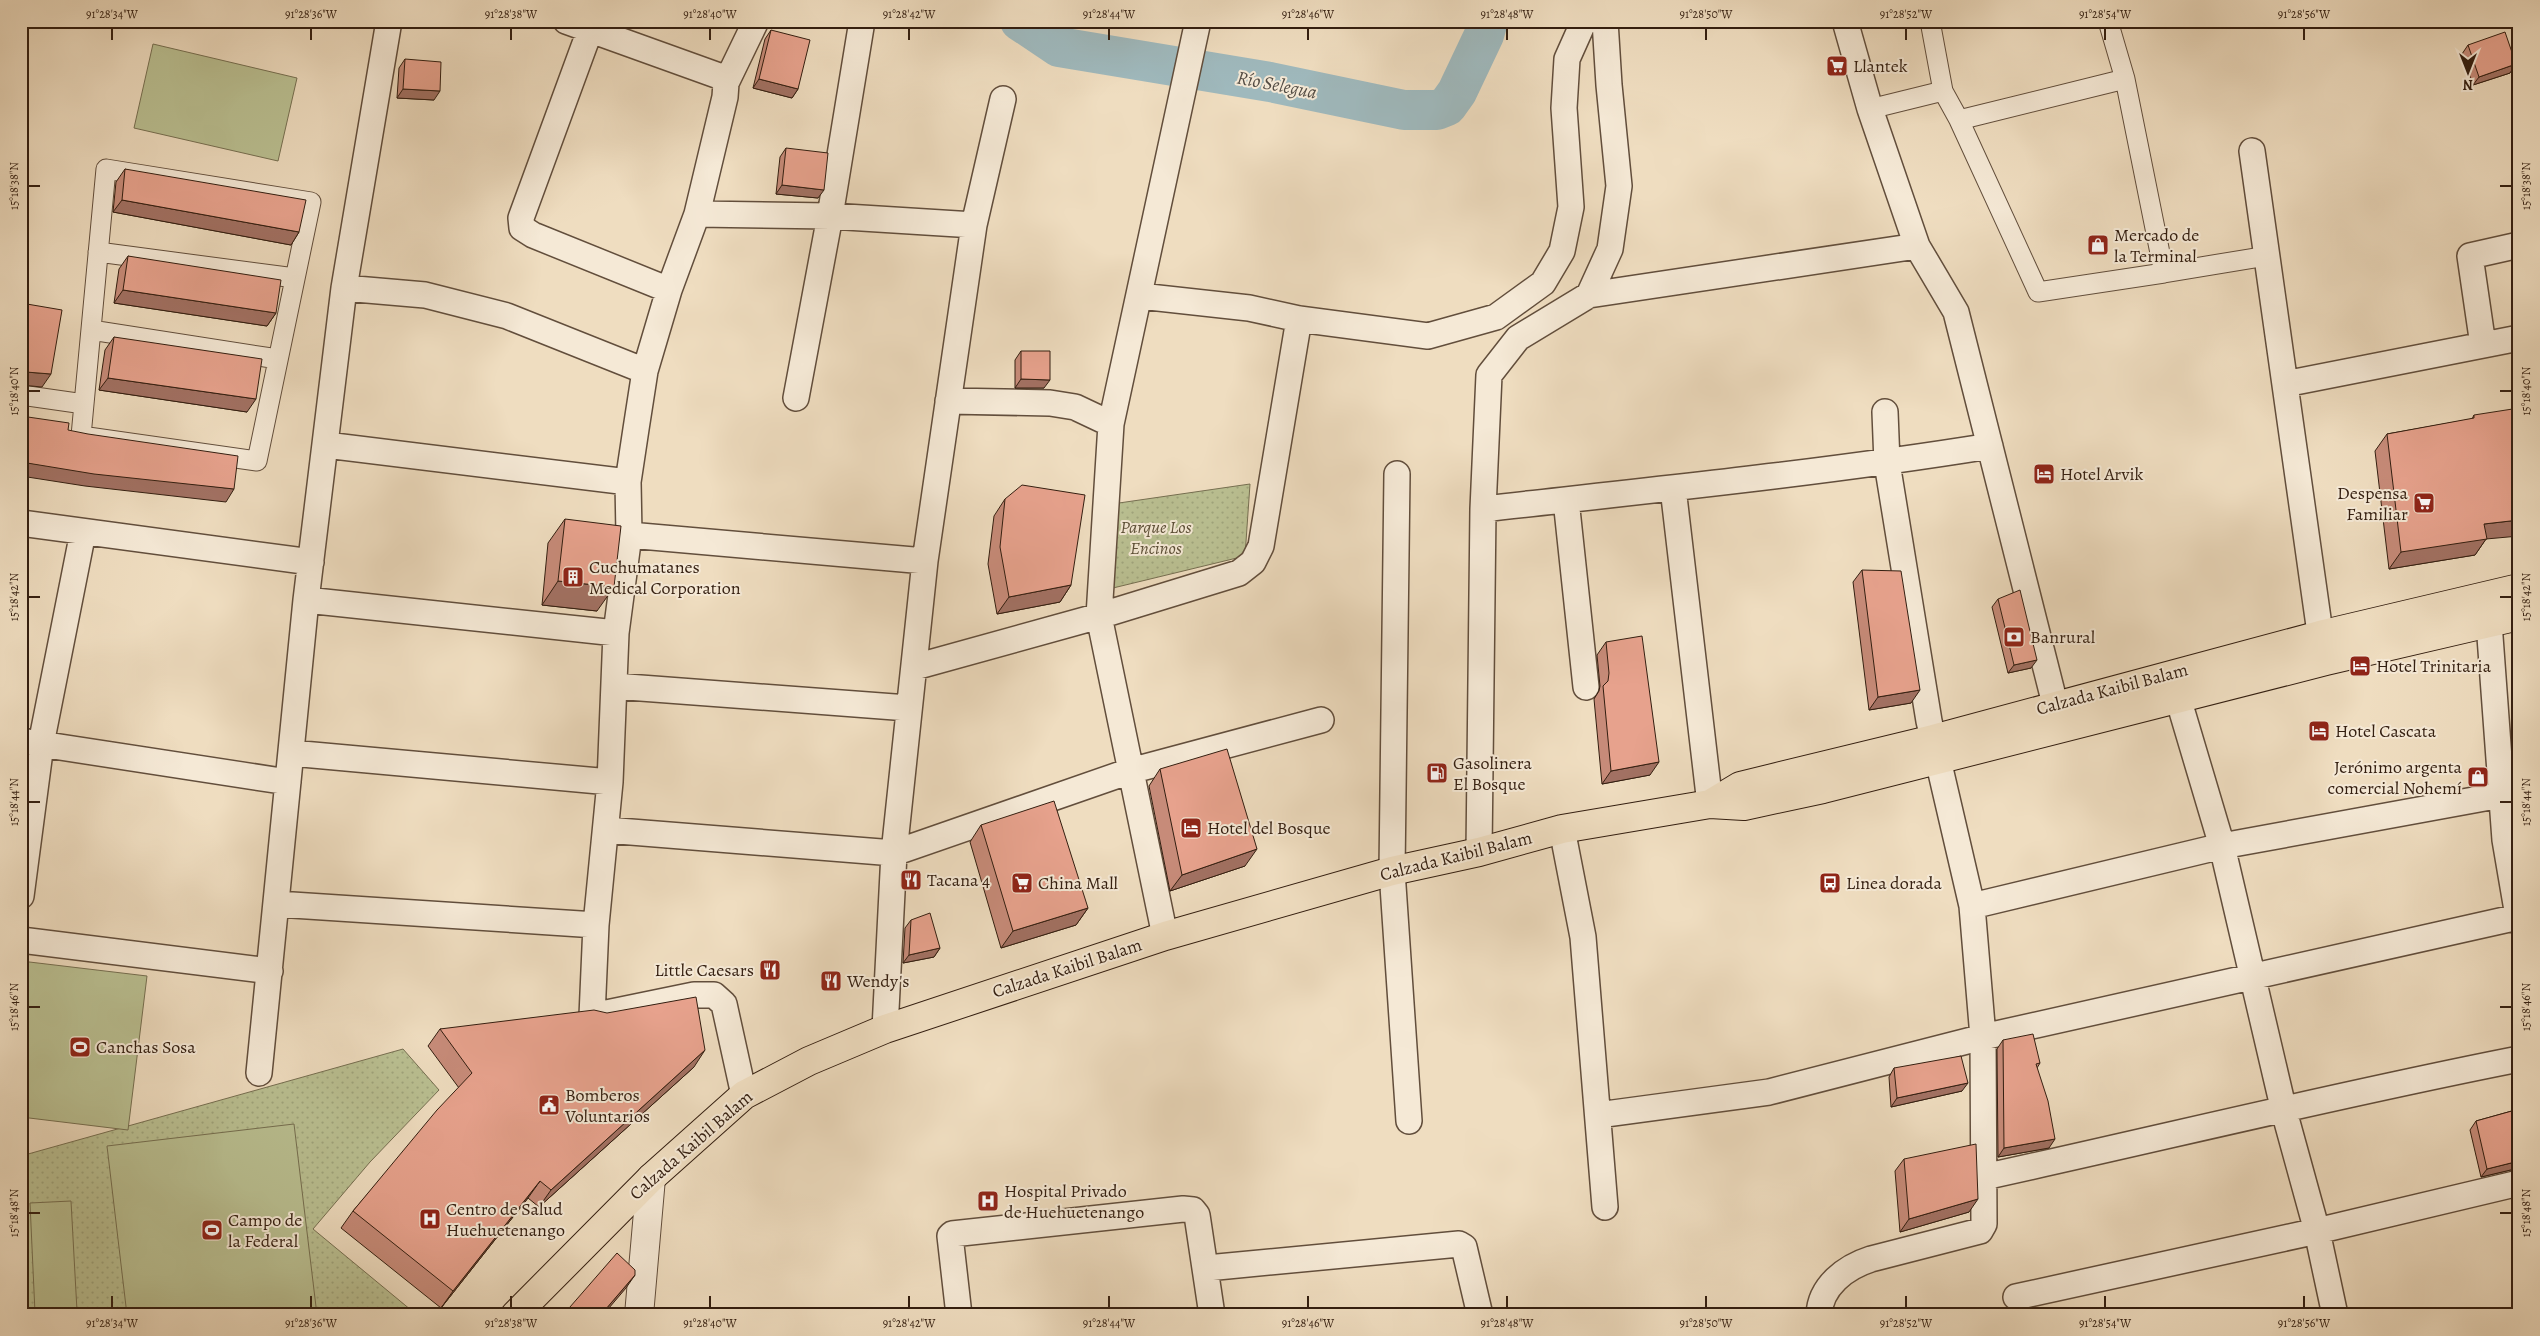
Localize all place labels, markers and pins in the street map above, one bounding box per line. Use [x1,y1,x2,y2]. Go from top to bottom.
supermarket icon: Llantek [1825,54,1849,78]
place label: Llantek [1853,54,1908,78]
place label: Mercado de la Terminal [2114,223,2199,268]
shop icon: Mercado de la Terminal [2086,233,2110,257]
hotel icon: Hotel Arvik [2032,462,2056,486]
place label: Hotel Arvik [2060,462,2144,486]
place label: Despensa Familiar [2337,481,2409,526]
supermarket icon: Despensa Familiar [2412,491,2436,515]
place label: Cuchumatanes Medical Corporation [589,555,741,600]
building icon: Cuchumatanes Medical Corporation [561,565,585,589]
bank icon: Banrural [2002,625,2026,649]
place label: Banrural [2030,625,2096,649]
hotel icon: Hotel Trinitaria [2348,654,2372,678]
place label: Hotel Trinitaria [2376,654,2492,678]
hotel icon: Hotel Cascata [2307,719,2331,743]
place label: Hotel Cascata [2335,719,2437,743]
place label: Gasolinera El Bosque [1453,751,1533,796]
place label: Jerónimo argenta comercial Nohemí [2328,755,2463,800]
fuel station icon: Gasolinera El Bosque [1425,761,1449,785]
shop icon: Jerónimo argenta comercial Nohemí [2466,765,2490,789]
hotel icon: Hotel del Bosque [1179,816,1203,840]
place label: Hotel del Bosque [1207,816,1331,840]
restaurant icon: Tacana 4 [899,868,923,892]
place label: Tacana 4 [927,868,990,892]
supermarket icon: China Mall [1010,871,1034,895]
place label: China Mall [1038,871,1119,895]
bus stop icon: Linea dorada [1818,871,1842,895]
place label: Linea dorada [1846,871,1942,895]
place label: Little Caesars [654,958,754,982]
restaurant icon: Little Caesars [758,958,782,982]
restaurant icon: Wendy's [819,969,843,993]
place label: Wendy's [846,969,910,993]
sports icon: Canchas Sosa [68,1035,92,1059]
place label: Canchas Sosa [96,1035,196,1059]
place label: Bomberos Voluntarios [564,1083,650,1128]
public building icon: Bomberos Voluntarios [537,1093,561,1117]
place label: Hospital Privado de Huehuetenango [1004,1179,1144,1224]
hospital icon: Hospital Privado de Huehuetenango [976,1189,1000,1213]
place label: Centro de Salud Huehuetenango [446,1197,565,1242]
hospital icon: Centro de Salud Huehuetenango [418,1207,442,1231]
place label: Campo de la Federal [228,1208,302,1253]
sports icon: Campo de la Federal [200,1218,224,1242]

